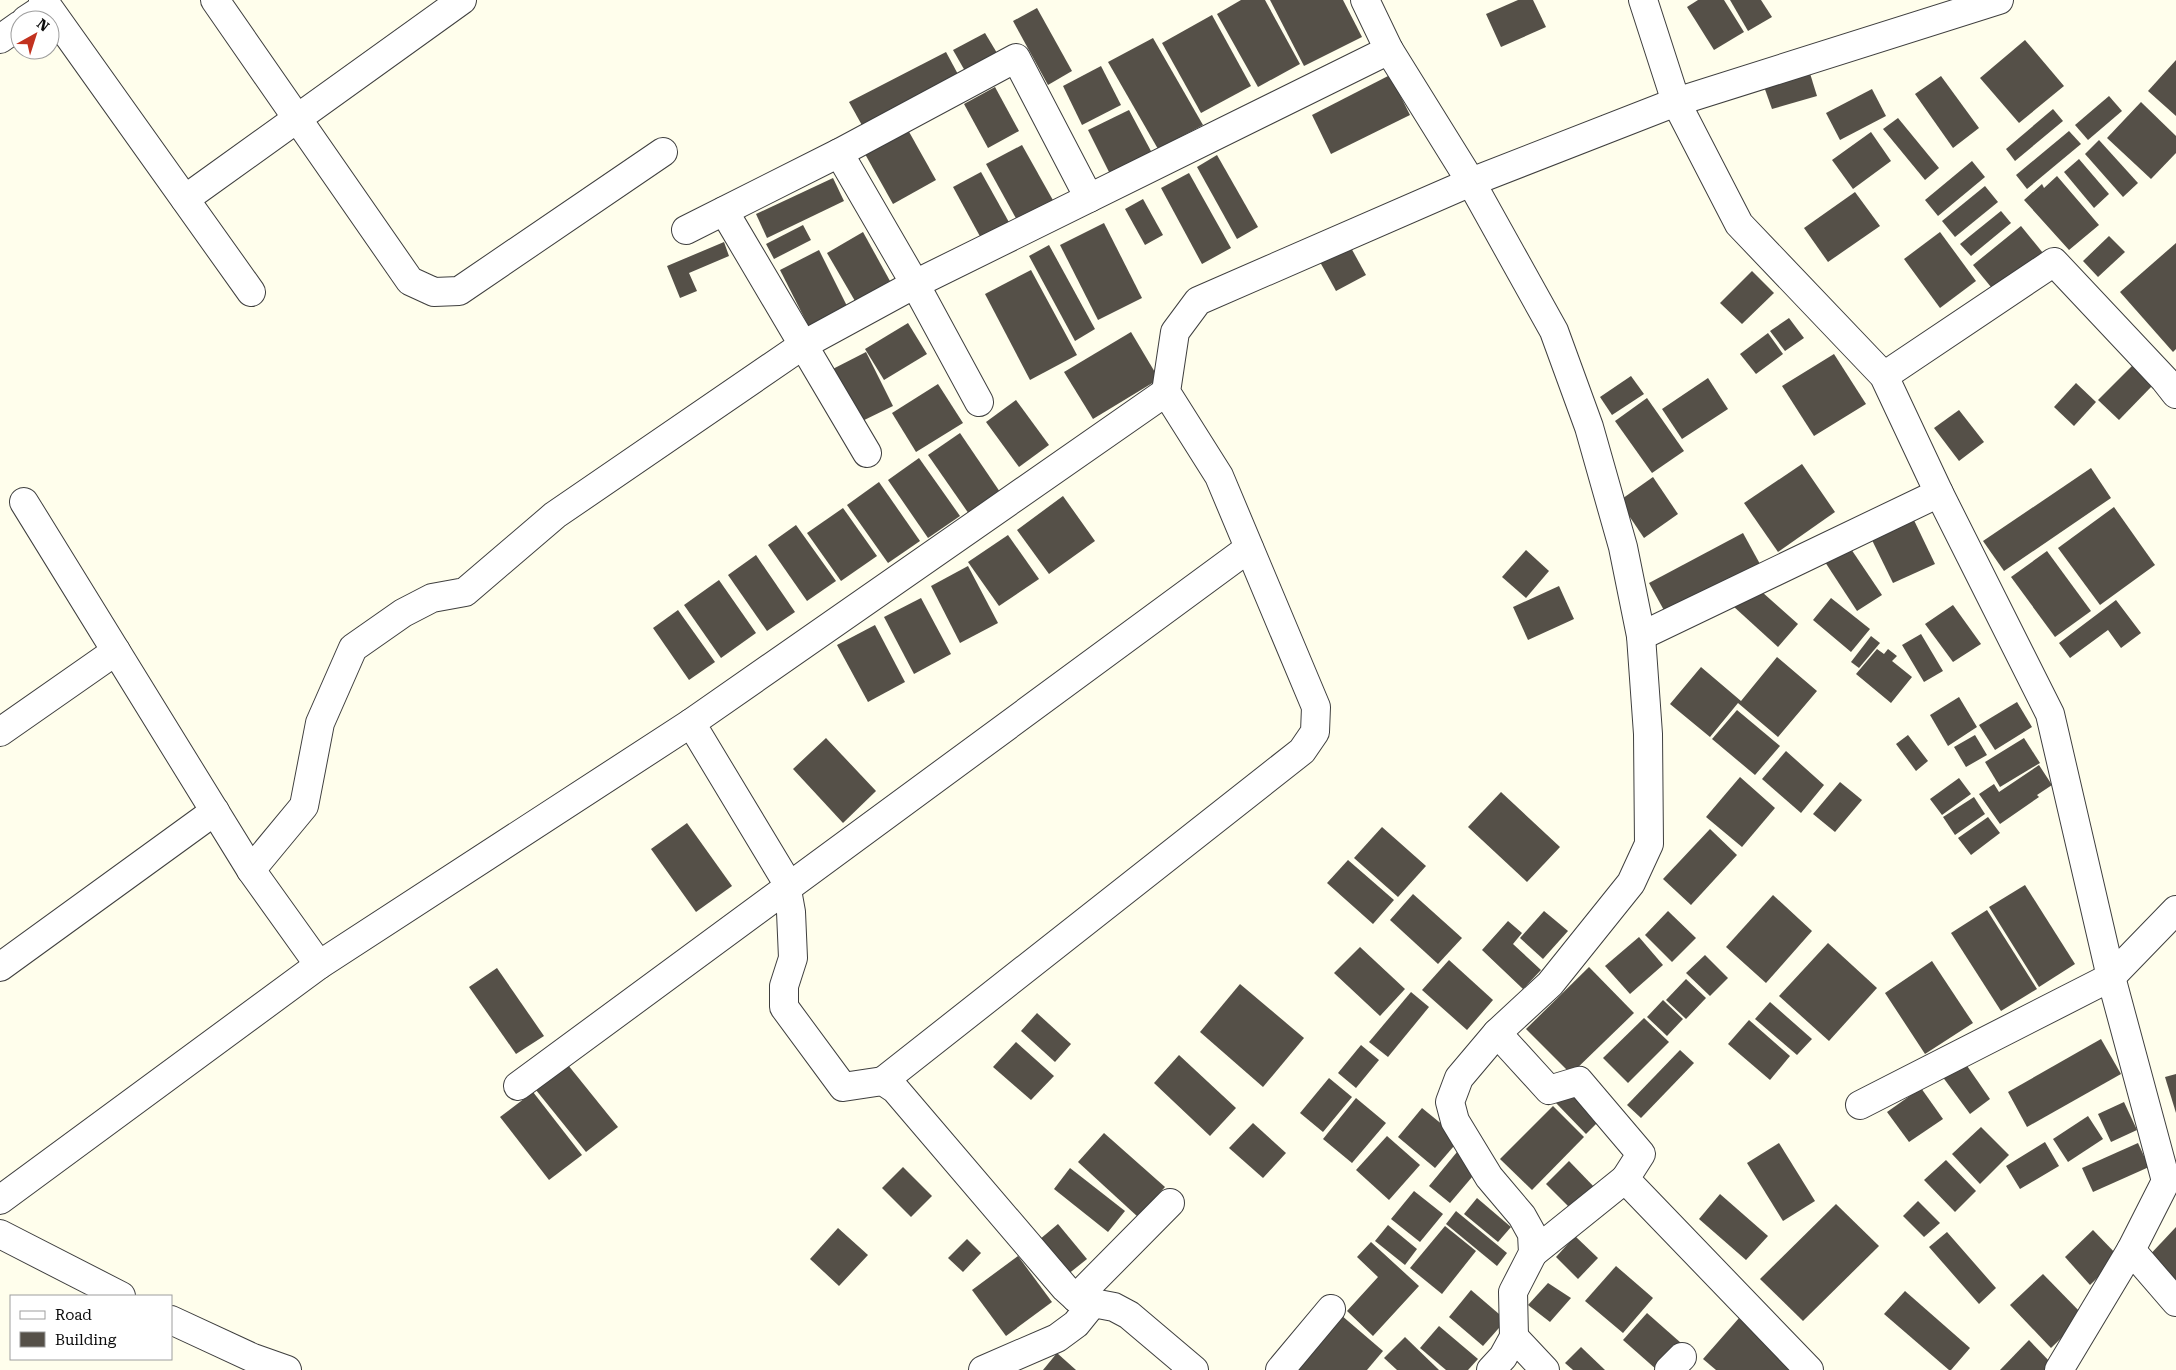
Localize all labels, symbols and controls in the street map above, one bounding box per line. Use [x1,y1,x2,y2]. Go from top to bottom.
north arrow [10,10,60,60]
text: N [34,15,53,35]
legend [10,1295,172,1360]
text: Road [55,1306,92,1324]
text: Building [55,1331,117,1349]

